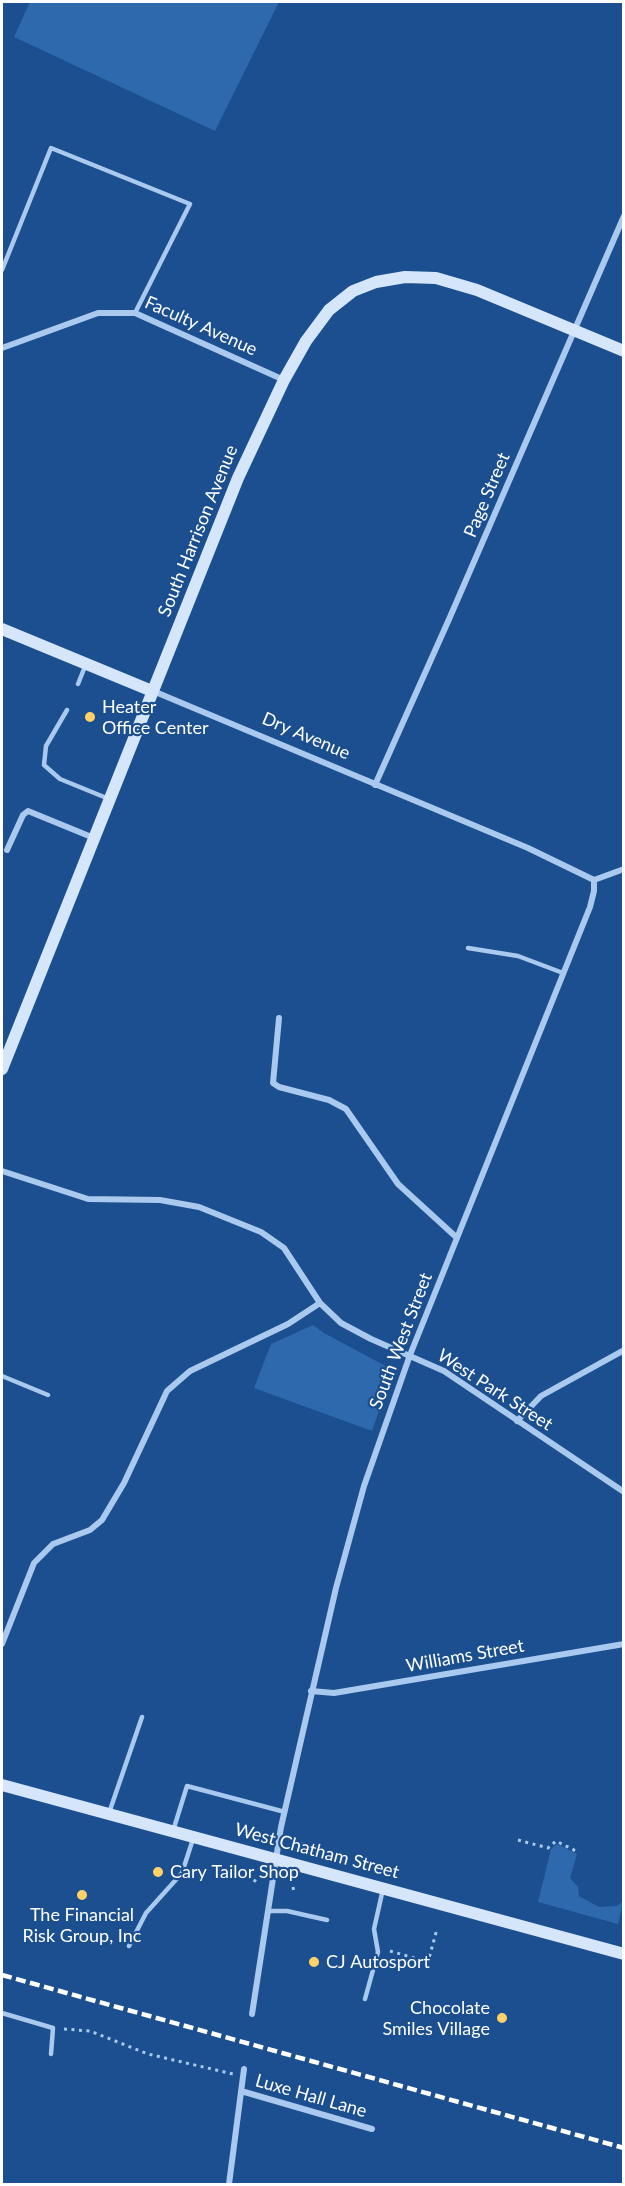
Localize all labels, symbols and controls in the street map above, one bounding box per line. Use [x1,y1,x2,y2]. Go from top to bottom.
street label: Faculty Avenue [141,292,261,360]
street label: South Harrison Avenue [154,442,242,620]
street label: Page Street [459,449,515,541]
place label: Heater Office Center [102,696,209,738]
street label: Dry Avenue [259,708,353,764]
marker: Heater Office Center [83,710,97,724]
street label: South West Street [365,1270,437,1412]
street label: West Park Street [433,1345,557,1435]
street label: Williams Street [404,1635,526,1677]
street label: West Chatham Street [233,1819,401,1883]
place label: Cary Tailor Shop [170,1861,299,1883]
marker: Cary Tailor Shop [151,1865,165,1879]
marker: The Financial Risk Group, Inc [75,1888,89,1902]
place label: The Financial Risk Group, Inc [23,1904,141,1946]
place label: CJ Autosport [326,1951,430,1973]
marker: CJ Autosport [307,1955,321,1969]
place label: Chocolate Smiles Village [382,1997,490,2040]
marker: Chocolate Smiles Village [495,2011,509,2025]
street label: Luxe Hall Lane [253,2070,369,2122]

